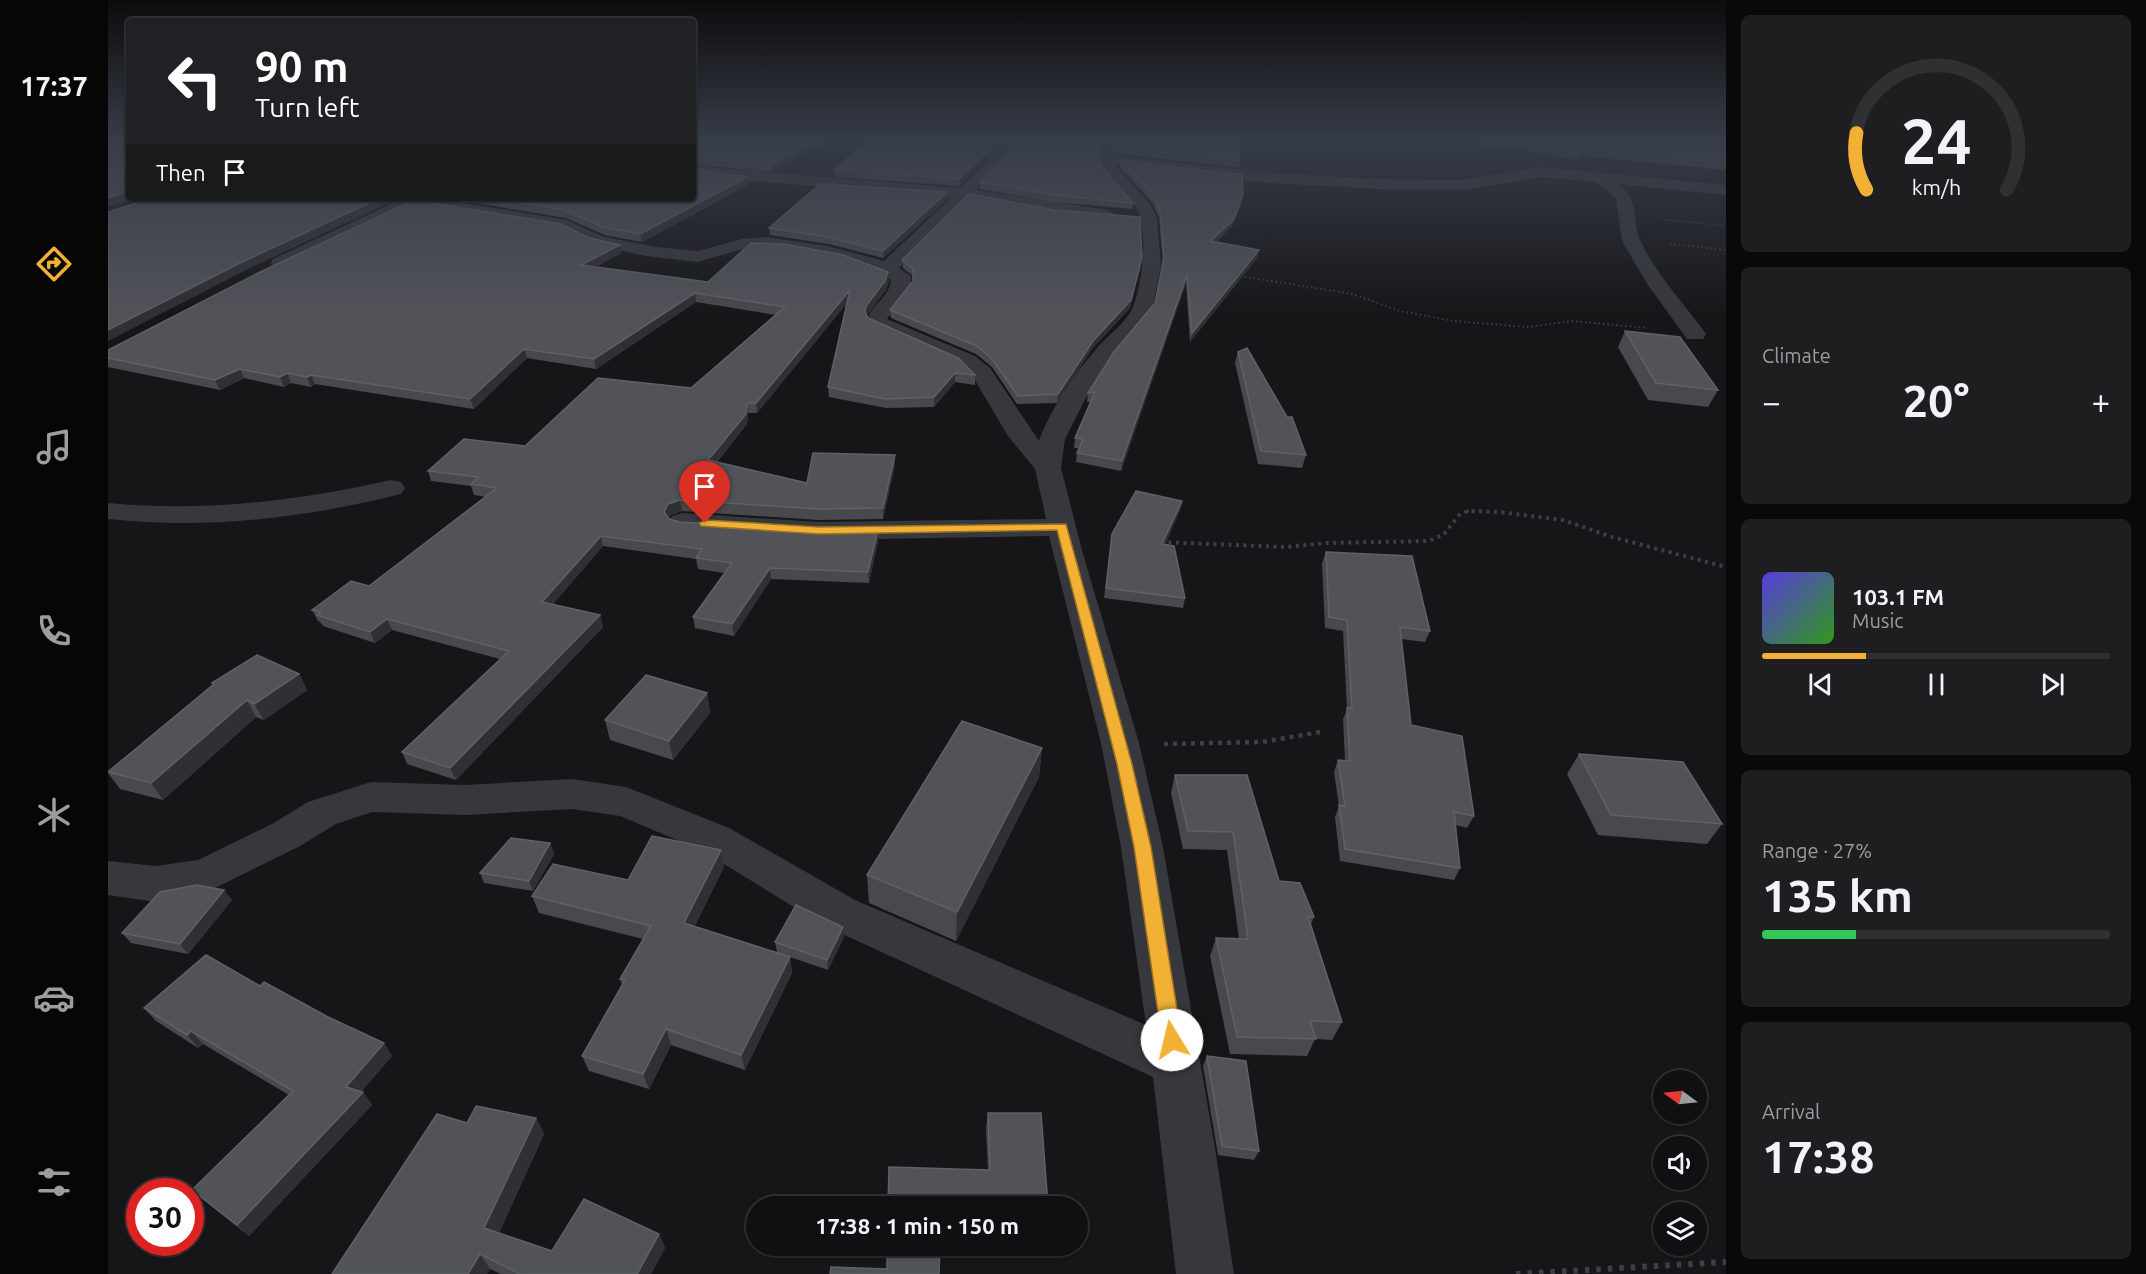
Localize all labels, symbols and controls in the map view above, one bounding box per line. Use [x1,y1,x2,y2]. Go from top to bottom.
icon: left [156,42,234,120]
text: 90 m [255,43,349,90]
text: 17:37 [20,71,88,101]
text: Turn left [255,92,359,122]
text: 24 [1901,107,1971,177]
icon: arrive [218,156,251,189]
text: Then [156,160,206,185]
text: km/h [1911,176,1961,200]
icon: directions [33,243,75,285]
text: Climate [1762,344,1831,367]
text: 20° [1903,375,1969,426]
text: − [1762,383,1781,420]
text: + [2091,383,2110,420]
icon: music [33,426,75,468]
pin [679,461,730,523]
icon: arrive [688,470,721,503]
text: 103.1 FM [1852,584,1944,609]
text: Music [1852,609,1904,632]
icon: phone [33,610,75,652]
icon: previous [1804,668,1837,701]
icon: pause [1920,668,1953,701]
icon: next [2036,668,2069,701]
icon: climate [33,794,75,836]
text: Range · 27% [1762,839,1872,862]
text: 135 km [1762,870,1913,921]
icon: car [33,977,75,1019]
position arrow [1140,1008,1204,1072]
north arrow [1653,1070,1707,1124]
map controls [1653,1070,1707,1256]
text: Arrival [1762,1100,1820,1123]
text: 17:38 [1762,1131,1875,1182]
button: sound [1653,1136,1707,1190]
icon: filters [33,1161,75,1203]
speed limit sign: 30 [126,1178,204,1256]
button: layers [1653,1202,1707,1256]
text: 17:38 · 1 min · 150 m [815,1213,1019,1238]

